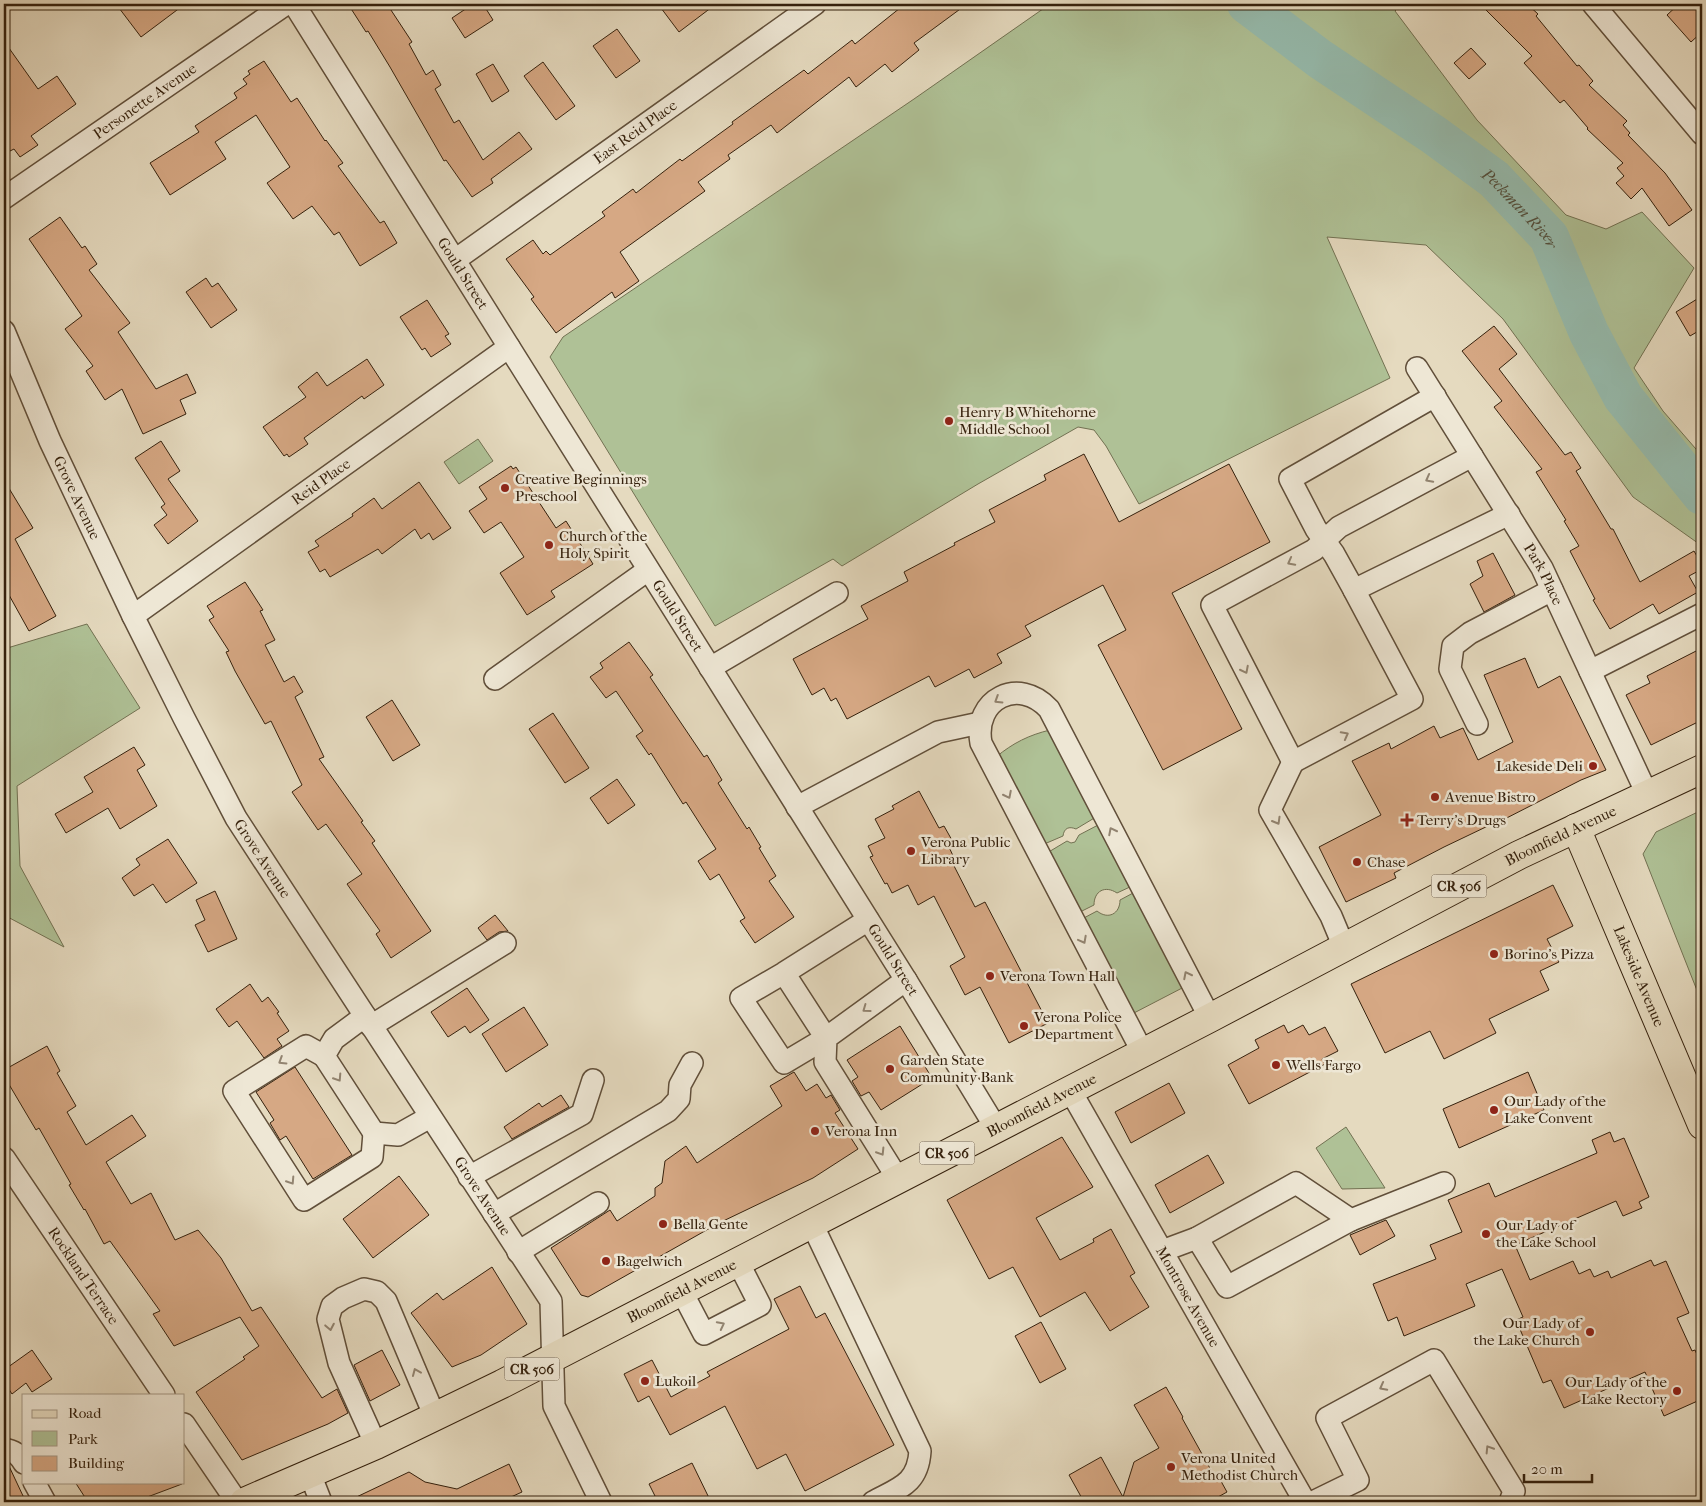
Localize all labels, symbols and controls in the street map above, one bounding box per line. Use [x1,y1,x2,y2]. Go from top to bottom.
street label: Personette Avenue [90,59,200,143]
street label: East Reid Place [590,96,681,168]
water label: Peckman River [1478,163,1563,252]
street label: Gould Street [434,234,493,313]
place label: Henry B Whitehorne Middle School [959,403,1096,438]
marker: Henry B Whitehorne Middle School [943,415,955,427]
street label: Grove Avenue [49,453,105,543]
street label: Reid Place [288,454,354,509]
place label: Creative Beginnings Preschool [515,470,647,505]
one-way arrow [1425,473,1434,483]
marker: Creative Beginnings Preschool [499,482,511,494]
place label: Church of the Holy Spirit [559,527,648,562]
marker: Church of the Holy Spirit [543,539,555,551]
street label: Park Place [1520,540,1567,608]
one-way arrow [1287,556,1296,566]
street label: Gould Street [648,576,707,656]
one-way arrow [1239,665,1249,674]
one-way arrow [994,693,1003,703]
one-way arrow [1339,731,1348,741]
place label: Lakeside Deli [1496,757,1584,775]
marker: Lakeside Deli [1587,760,1599,772]
place label: Avenue Bistro [1444,788,1536,806]
one-way arrow [1002,790,1012,799]
marker: Avenue Bistro [1429,791,1441,803]
street label: Bloomfield Avenue [1502,801,1620,870]
place label: Terry's Drugs [1417,811,1507,829]
marker: Terry's Drugs [1401,814,1413,826]
street label: Grove Avenue [230,816,295,902]
one-way arrow [1270,816,1280,825]
one-way arrow [1108,827,1118,836]
place label: Verona Public Library [920,833,1011,868]
marker: Verona Public Library [905,845,917,857]
place label: Chase [1367,853,1406,871]
marker: Chase [1351,856,1363,868]
road number: CR 506 [1432,874,1486,898]
street label: Gould Street [864,920,923,1000]
street label: Lakeside Avenue [1609,923,1669,1030]
one-way arrow [1077,934,1087,943]
place label: Borino's Pizza [1504,945,1595,963]
marker: Borino's Pizza [1488,948,1500,960]
place label: Verona Town Hall [999,967,1115,985]
marker: Verona Town Hall [984,970,996,982]
one-way arrow [1183,972,1193,981]
one-way arrow [862,1003,872,1012]
place label: Verona Police Department [1033,1008,1122,1043]
marker: Verona Police Department [1018,1020,1030,1032]
place label: Garden State Community Bank [900,1051,1014,1086]
one-way arrow [278,1055,287,1065]
place label: Wells Fargo [1285,1056,1361,1074]
marker: Wells Fargo [1270,1059,1282,1071]
marker: Garden State Community Bank [884,1063,896,1075]
street label: Bloomfield Avenue [984,1069,1100,1141]
one-way arrow [331,1072,341,1081]
place label: Our Lady of the Lake Convent [1504,1092,1607,1127]
marker: Our Lady of the Lake Convent [1488,1104,1500,1116]
place label: Verona Inn [824,1122,898,1140]
marker: Verona Inn [809,1125,821,1137]
road number: CR 506 [920,1142,974,1164]
one-way arrow [875,1147,885,1156]
street label: Grove Avenue [450,1153,515,1239]
one-way arrow [285,1175,295,1184]
place label: Bella Gente [673,1215,749,1233]
place label: Our Lady of the Lake School [1496,1216,1596,1251]
marker: Bella Gente [657,1218,669,1230]
street label: Rockland Terrace [44,1223,123,1328]
marker: Our Lady of the Lake School [1480,1228,1492,1240]
street label: Montrose Avenue [1152,1243,1224,1351]
place label: Bagelwich [616,1252,683,1270]
marker: Bagelwich [600,1255,612,1267]
street label: Bloomfield Avenue [624,1255,740,1327]
place label: Our Lady of the Lake Church [1473,1314,1583,1349]
one-way arrow [715,1321,724,1331]
one-way arrow [324,1323,334,1332]
marker: Our Lady of the Lake Church [1584,1326,1596,1338]
road number: CR 506 [504,1358,560,1380]
one-way arrow [412,1368,423,1377]
place label: Lukoil [655,1372,696,1390]
place label: Our Lady of the Lake Rectory [1565,1373,1668,1408]
marker: Lukoil [639,1375,651,1387]
one-way arrow [1380,1381,1389,1391]
marker: Our Lady of the Lake Rectory [1671,1385,1683,1397]
legend [22,1394,185,1484]
text: Road [68,1404,102,1422]
text: Park [68,1430,98,1448]
one-way arrow [1485,1445,1495,1454]
place label: Verona United Methodist Church [1180,1449,1299,1484]
scale bar [1524,1451,1591,1483]
text: Building [68,1454,125,1472]
text: 20 m [1531,1460,1563,1478]
marker: Verona United Methodist Church [1165,1461,1177,1473]

